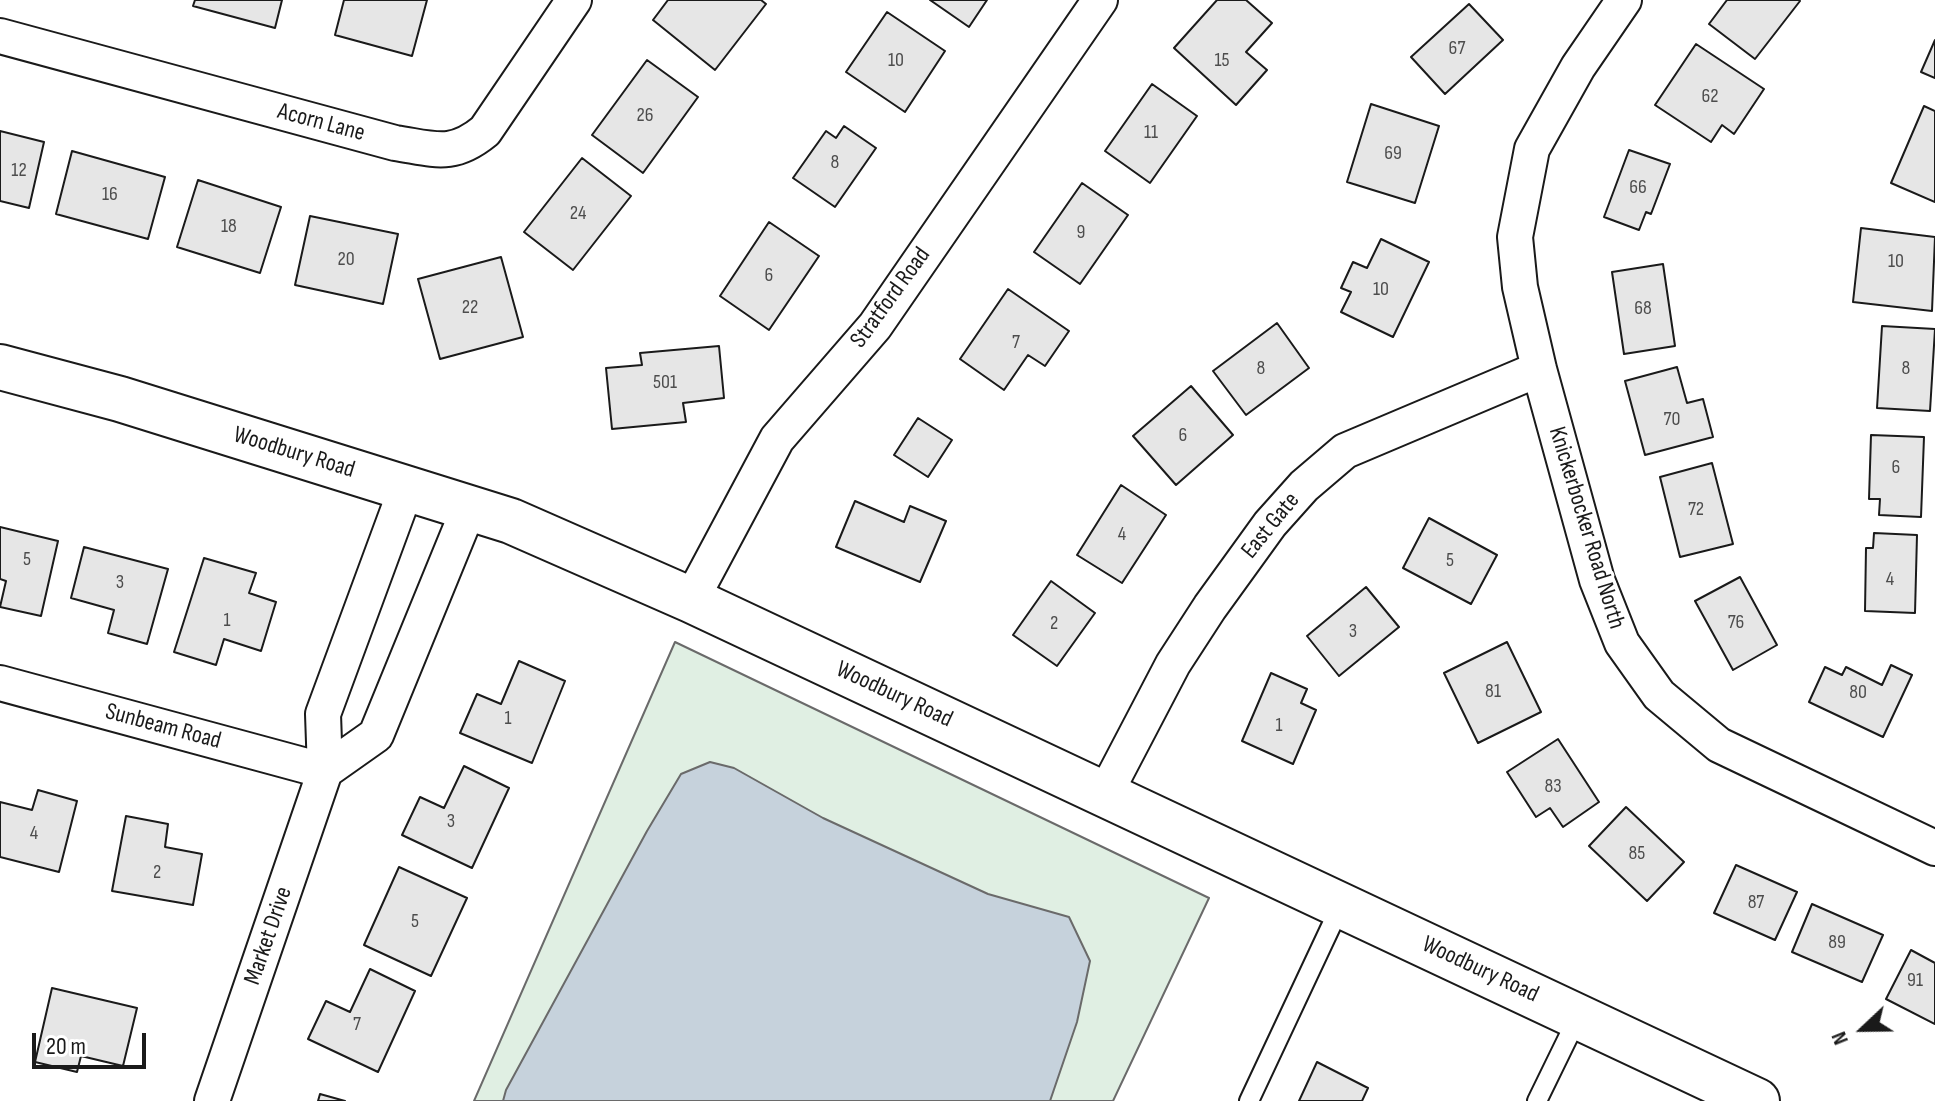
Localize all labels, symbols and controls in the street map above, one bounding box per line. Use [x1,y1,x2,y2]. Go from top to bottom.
house number: 67 [1449,37,1465,61]
house number: 10 [888,49,904,73]
house number: 15 [1214,49,1230,73]
house number: 62 [1701,85,1719,109]
street label: Acorn Lane [274,98,368,148]
house number: 26 [637,104,653,128]
house number: 11 [1144,121,1158,145]
house number: 69 [1384,142,1402,166]
house number: 8 [831,151,839,175]
house number: 12 [11,159,27,183]
house number: 66 [1629,176,1647,200]
house number: 16 [102,183,118,207]
house number: 24 [570,202,586,226]
house number: 18 [221,215,237,239]
house number: 9 [1077,221,1085,245]
street label: Stratford Road [845,242,937,354]
house number: 20 [337,248,355,272]
house number: 10 [1888,250,1904,274]
house number: 6 [765,264,773,288]
house number: 10 [1373,278,1389,302]
house number: 22 [462,296,478,320]
house number: 68 [1634,297,1652,321]
house number: 7 [1012,331,1020,355]
house number: 8 [1257,357,1265,381]
house number: 8 [1902,357,1910,381]
house number: 501 [653,371,677,395]
house number: 70 [1664,408,1680,432]
street label: Woodbury Road [230,421,358,485]
street label: Knickerbocker Road North [1542,423,1630,633]
house number: 6 [1179,424,1187,448]
house number: 6 [1892,456,1900,480]
street label: East Gate [1236,487,1306,565]
house number: 72 [1688,498,1704,522]
house number: 4 [1118,523,1126,547]
house number: 5 [23,548,31,572]
house number: 5 [1446,549,1454,573]
house number: 4 [1886,568,1894,592]
house number: 3 [116,571,124,595]
house number: 1 [224,609,230,633]
house number: 76 [1728,611,1744,635]
house number: 2 [1050,612,1058,636]
house number: 3 [1349,620,1357,644]
street label: Woodbury Road [831,655,957,735]
house number: 81 [1485,680,1501,704]
house number: 80 [1849,681,1867,705]
street label: Sunbeam Road [102,698,224,756]
house number: 1 [505,707,511,731]
house number: 1 [1276,714,1282,738]
house number: 83 [1544,775,1562,799]
house number: 3 [447,810,455,834]
house number: 4 [30,822,38,846]
house number: 85 [1629,842,1645,866]
house number: 2 [153,861,161,885]
street label: Market Drive [239,883,299,989]
house number: 87 [1748,891,1764,915]
house number: 5 [411,910,419,934]
street label: Woodbury Road [1417,930,1543,1010]
house number: 89 [1828,931,1846,955]
house number: 91 [1907,969,1923,993]
north arrow [1823,989,1903,1069]
house number: 7 [353,1013,361,1037]
scale bar [36,1017,150,1067]
text: N [1826,1028,1855,1049]
text: 20 m [46,1032,86,1061]

